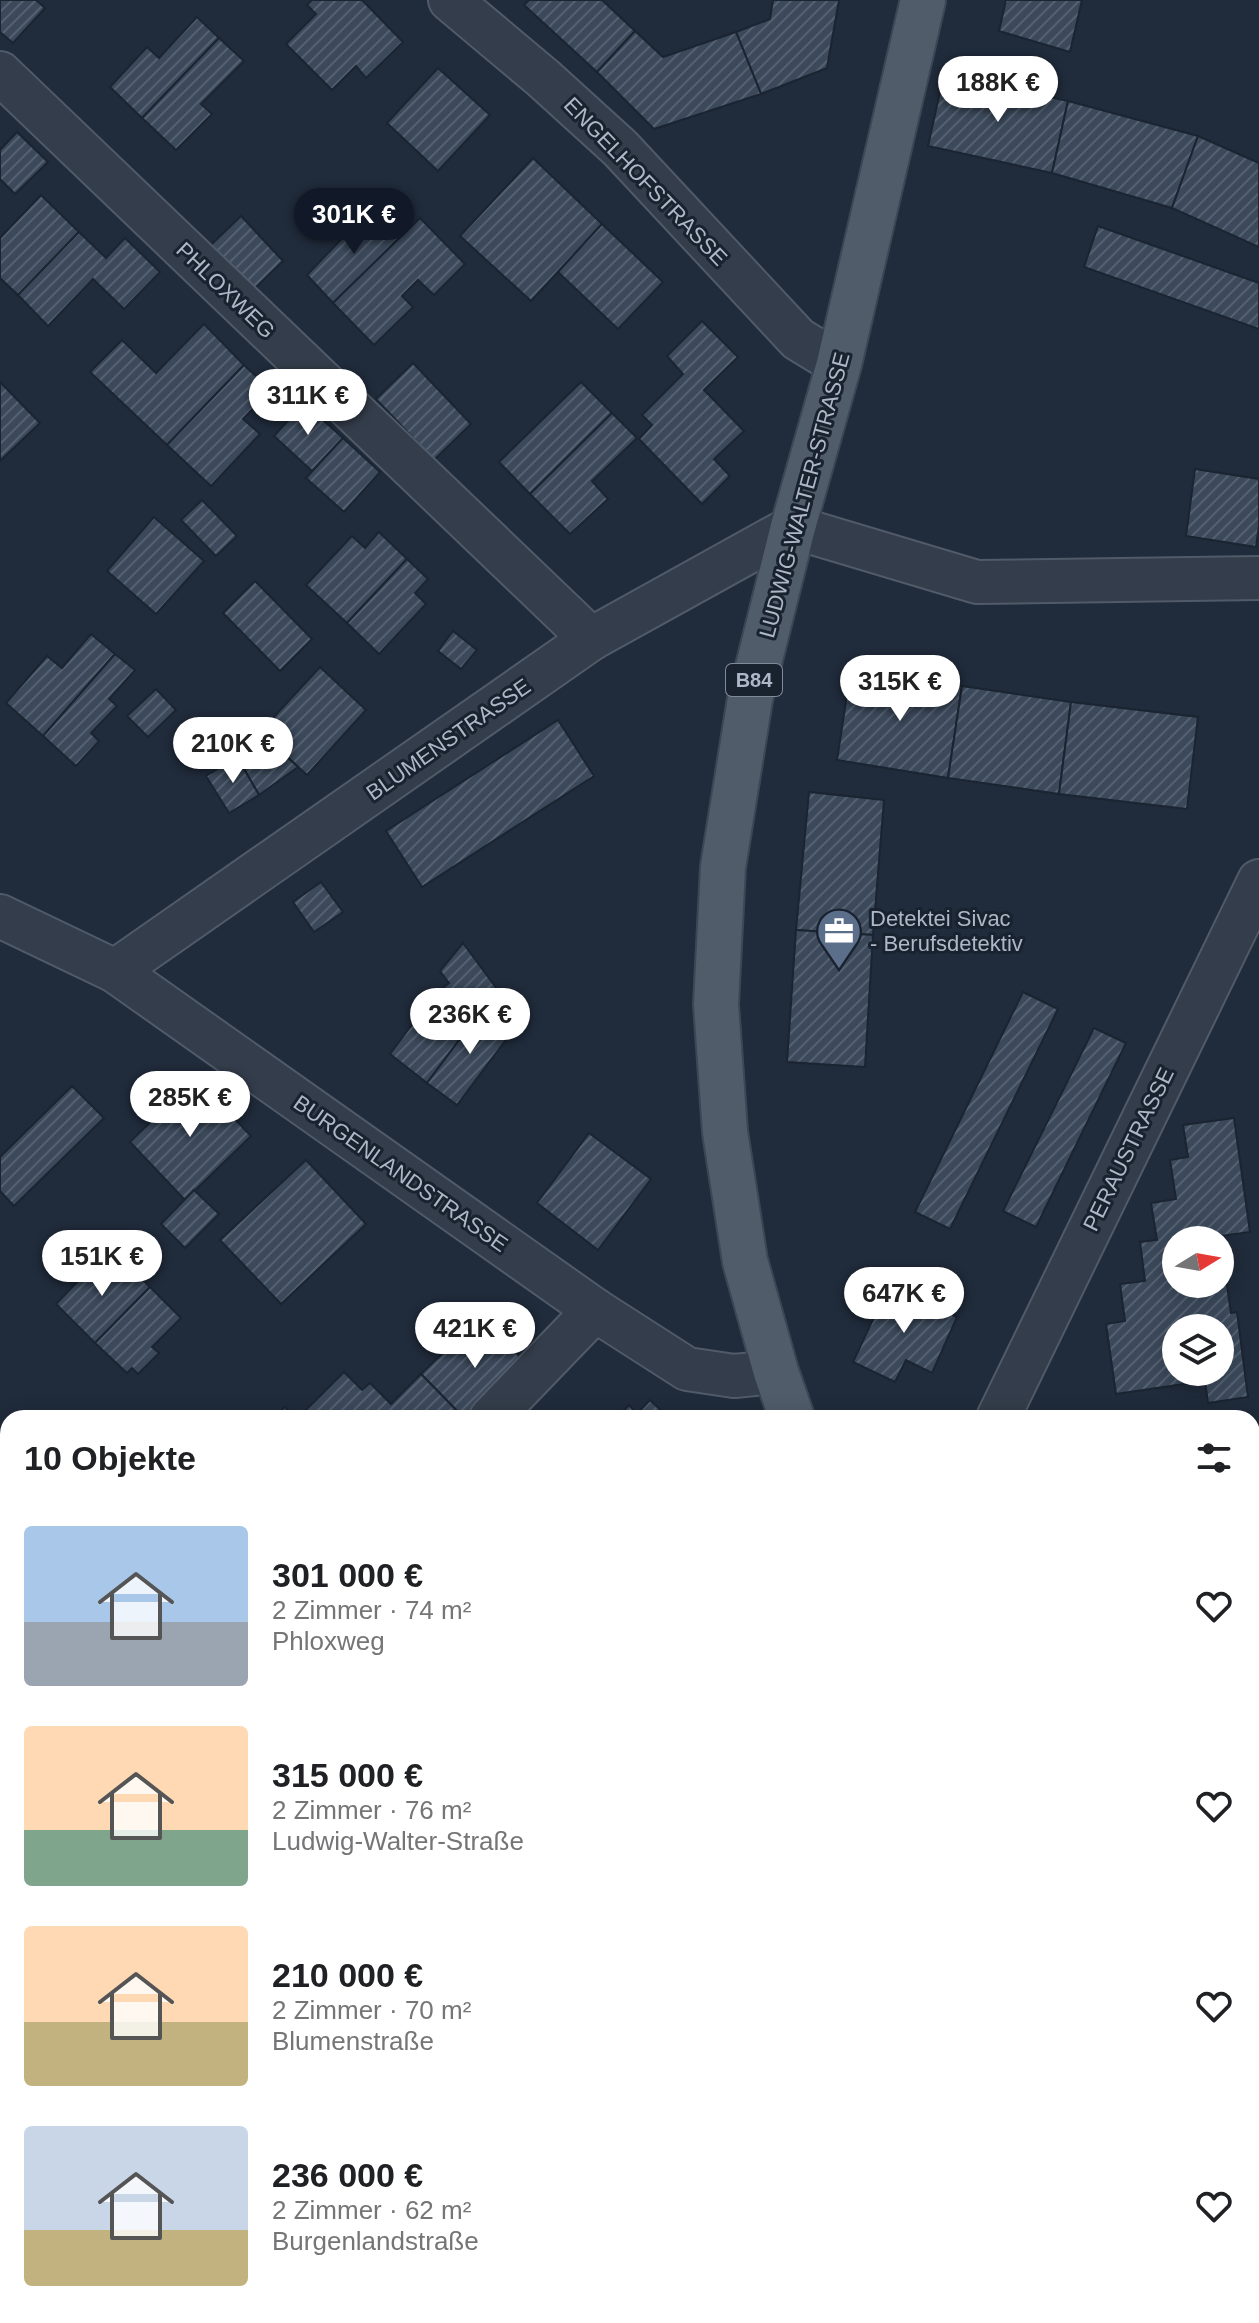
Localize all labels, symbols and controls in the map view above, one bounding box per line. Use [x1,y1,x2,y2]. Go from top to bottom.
pin: 188K € [933,56,1063,124]
text: 188K € [956,67,1040,97]
street label: ENGELHOFSTRASSE [559,92,732,270]
pin: 301K € [289,188,419,256]
text: 301K € [312,199,396,229]
street label: PHLOXWEG [171,237,280,344]
street label: LUDWIG-WALTER-STRASSE [754,350,855,641]
pin: 311K € [243,369,373,437]
text: 311K € [267,380,349,410]
pin: 315K € [835,655,965,723]
road number: B84 [726,664,782,696]
text: 315K € [858,666,942,696]
street label: BLUMENSTRASSE [361,673,535,805]
pin: 210K € [168,717,298,785]
text: 210K € [191,728,275,758]
place label: Detektei Sivac - Berufsdetektiv [870,906,1023,956]
office icon: Detektei Sivac - Berufsdetektiv [815,907,863,970]
pin: 236K € [405,988,535,1056]
text: 236K € [428,999,512,1029]
street label: PERAUSTRASSE [1078,1064,1179,1235]
pin: 285K € [125,1071,255,1139]
text: 285K € [148,1082,232,1112]
street label: BURGENLANDSTRASSE [289,1090,513,1257]
north arrow [1162,1226,1234,1298]
map controls [1162,1226,1234,1386]
pin: 151K € [37,1230,167,1298]
text: 151K € [60,1241,144,1271]
pin: 647K € [839,1267,969,1335]
text: 647K € [862,1278,946,1308]
pin: 421K € [410,1302,540,1370]
text: 421K € [433,1313,517,1343]
button: layers [1162,1314,1234,1386]
icon: filters [1192,1436,1236,1480]
text: 10 Objekte [24,1439,196,1477]
text: 301 000 € [272,1556,423,1594]
icon: home [88,1558,184,1654]
icon: heart [1192,1584,1236,1628]
text: 2 Zimmer · 74 m² [272,1595,471,1625]
text: Phloxweg [272,1626,385,1656]
text: 315 000 € [272,1756,423,1794]
icon: home [88,1758,184,1854]
icon: heart [1192,1784,1236,1828]
text: 2 Zimmer · 76 m² [272,1795,471,1825]
text: Ludwig-Walter-Straße [272,1826,524,1856]
text: 210 000 € [272,1956,423,1994]
icon: home [88,1958,184,2054]
icon: heart [1192,1984,1236,2028]
text: 2 Zimmer · 70 m² [272,1995,471,2025]
text: Blumenstraße [272,2026,434,2056]
text: 236 000 € [272,2156,423,2194]
icon: home [88,2158,184,2254]
icon: heart [1192,2184,1236,2228]
text: 2 Zimmer · 62 m² [272,2195,471,2225]
text: Burgenlandstraße [272,2226,479,2256]

